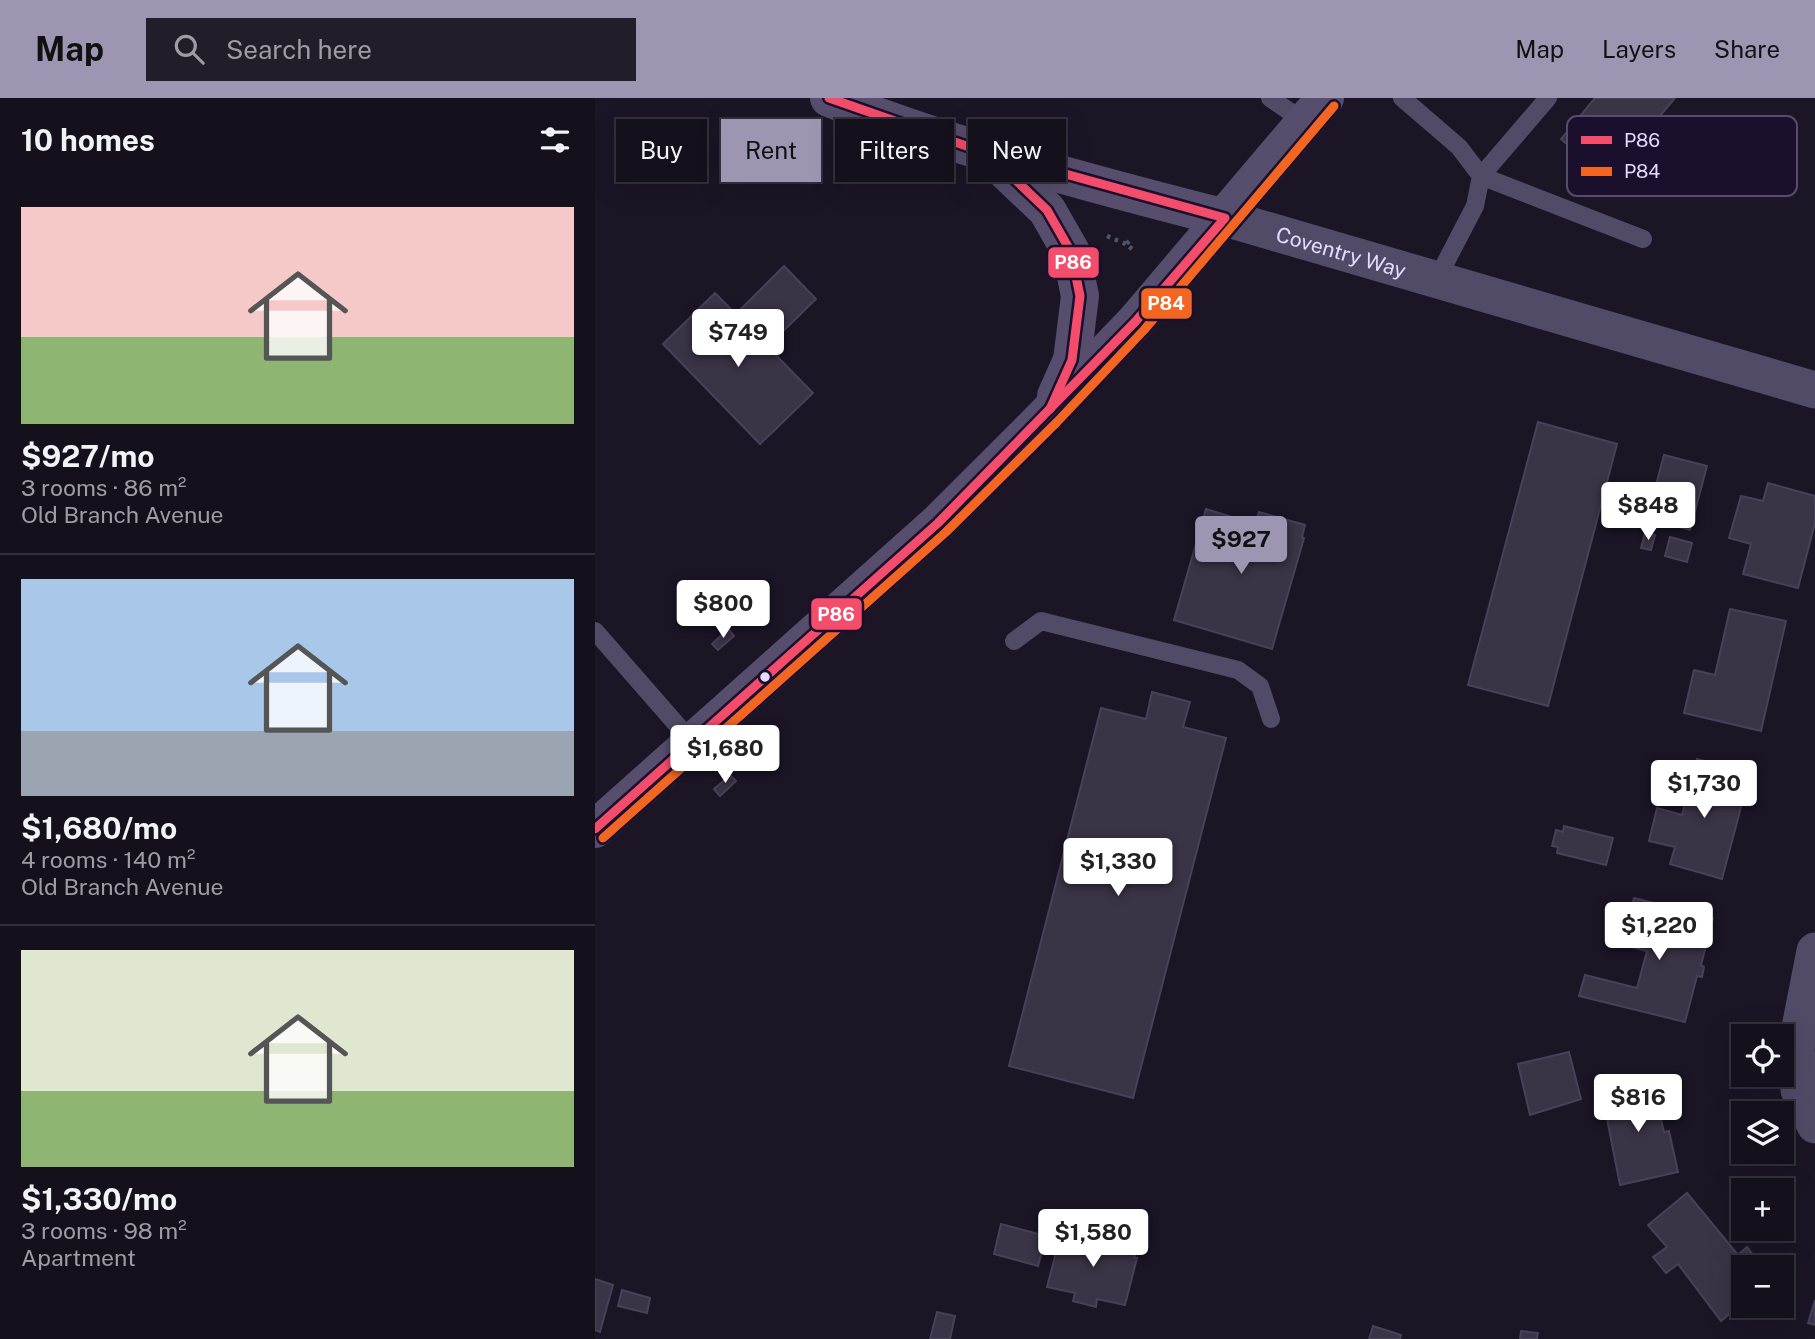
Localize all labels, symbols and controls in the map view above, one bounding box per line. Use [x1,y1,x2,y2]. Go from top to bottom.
search box [146,18,636,81]
text: Map [35,30,104,68]
icon: search [170,30,208,68]
text: Search here [226,34,372,65]
text: Map [1515,35,1564,63]
text: Layers [1602,35,1676,63]
text: Share [1714,35,1780,63]
legend [1567,116,1797,196]
chip: Buy [616,119,707,182]
chip: Rent [721,119,821,182]
chip: Filters [835,119,954,182]
chip: New [968,119,1066,182]
icon: filters [536,121,574,159]
text: 10 homes [21,122,155,158]
text: P86 [1624,129,1660,151]
text: P84 [1624,160,1660,182]
street label: Coventry Way [1273,221,1409,283]
line badge: P86 [1047,246,1100,279]
text: P86 [1054,251,1092,273]
icon: home [235,253,361,379]
line badge: P84 [1140,287,1193,320]
text: P84 [1147,292,1185,314]
pin: $749 [697,310,779,369]
text: $749 [708,318,768,345]
text: $927/mo [21,438,155,474]
text: 3 rooms · 86 m² [21,474,187,501]
pin: $848 [1607,482,1689,542]
text: $848 [1617,491,1679,518]
text: Old Branch Avenue [21,501,224,528]
pin: $927 [1200,517,1282,576]
text: $927 [1211,525,1271,552]
pin: $800 [682,580,764,640]
text: $800 [693,589,753,616]
line badge: P86 [810,597,863,631]
text: P86 [817,603,855,625]
icon: home [235,625,361,751]
unlabelled marker [758,670,772,684]
pin: $1,680 [668,726,782,785]
text: $1,680 [686,734,764,761]
pin: $1,730 [1647,760,1761,820]
text: $1,730 [1667,769,1741,796]
text: $1,680/mo [21,810,177,846]
pin: $1,330 [1061,838,1175,898]
text: 4 rooms · 140 m² [21,846,195,873]
text: $1,330 [1079,847,1157,874]
text: Old Branch Avenue [21,873,224,900]
pin: $1,220 [1602,902,1716,962]
text: $1,220 [1621,911,1697,938]
icon: home [235,996,361,1122]
map controls [1731,1024,1794,1318]
button: locate [1731,1024,1794,1087]
pin: $816 [1597,1074,1679,1134]
text: $816 [1610,1083,1666,1110]
button: layers [1731,1101,1794,1164]
button: + [1731,1178,1794,1241]
text: $1,330/mo [21,1181,177,1217]
pin: $1,580 [1036,1210,1150,1269]
text: 3 rooms · 98 m² [21,1217,187,1244]
text: $1,580 [1054,1218,1132,1245]
text: Apartment [21,1244,136,1271]
button: − [1731,1255,1794,1318]

